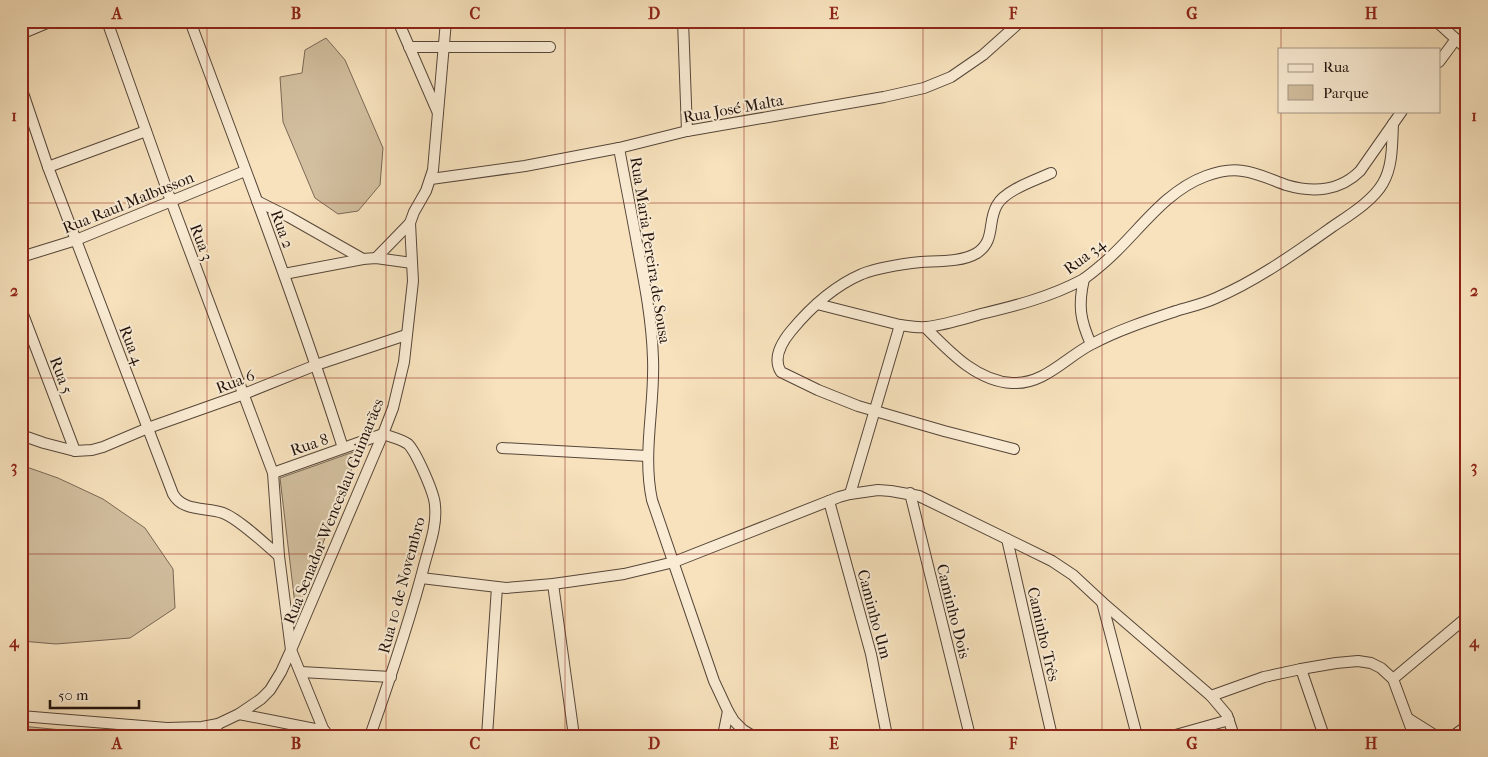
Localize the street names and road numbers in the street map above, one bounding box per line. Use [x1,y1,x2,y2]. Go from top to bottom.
street label: Rua José Malta [681,90,785,127]
street label: Rua Maria Pereira de Sousa [626,156,675,345]
street label: Rua Raul Malbusson [60,167,197,238]
street label: Rua 2 [267,207,298,251]
street label: Rua 3 [186,221,217,263]
street label: Rua 34 [1060,234,1109,278]
street label: Rua 4 [115,323,148,368]
street label: Rua 5 [46,354,77,396]
street label: Rua 6 [213,365,258,397]
street label: Rua Senador Wenceslau Guimarães [279,395,388,627]
street label: Rua 8 [287,429,331,460]
street label: Rua 10 de Novembro [374,515,429,656]
street label: Caminho Dois [933,562,974,660]
street label: Caminho Um [853,567,896,662]
street label: Caminho Três [1023,585,1064,683]

